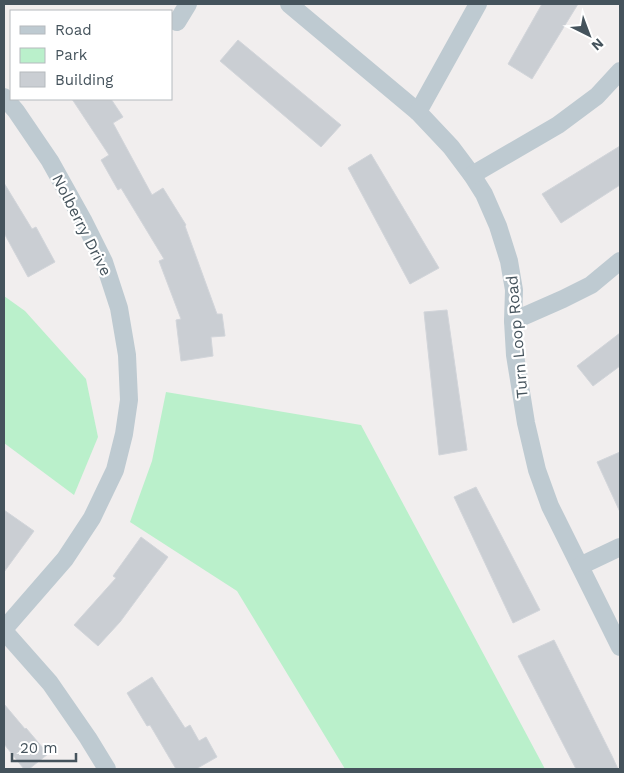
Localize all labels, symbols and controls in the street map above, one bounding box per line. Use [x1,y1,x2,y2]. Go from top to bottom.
legend [10,10,172,100]
north arrow [564,10,614,60]
text: Road [55,21,92,39]
text: N [588,35,607,54]
text: Park [55,46,88,64]
text: Building [55,71,113,89]
street label: Nolberry Drive [48,171,116,279]
street label: Turn Loop Road [502,275,532,399]
scale bar [12,730,76,762]
text: 20 m [20,739,58,757]

